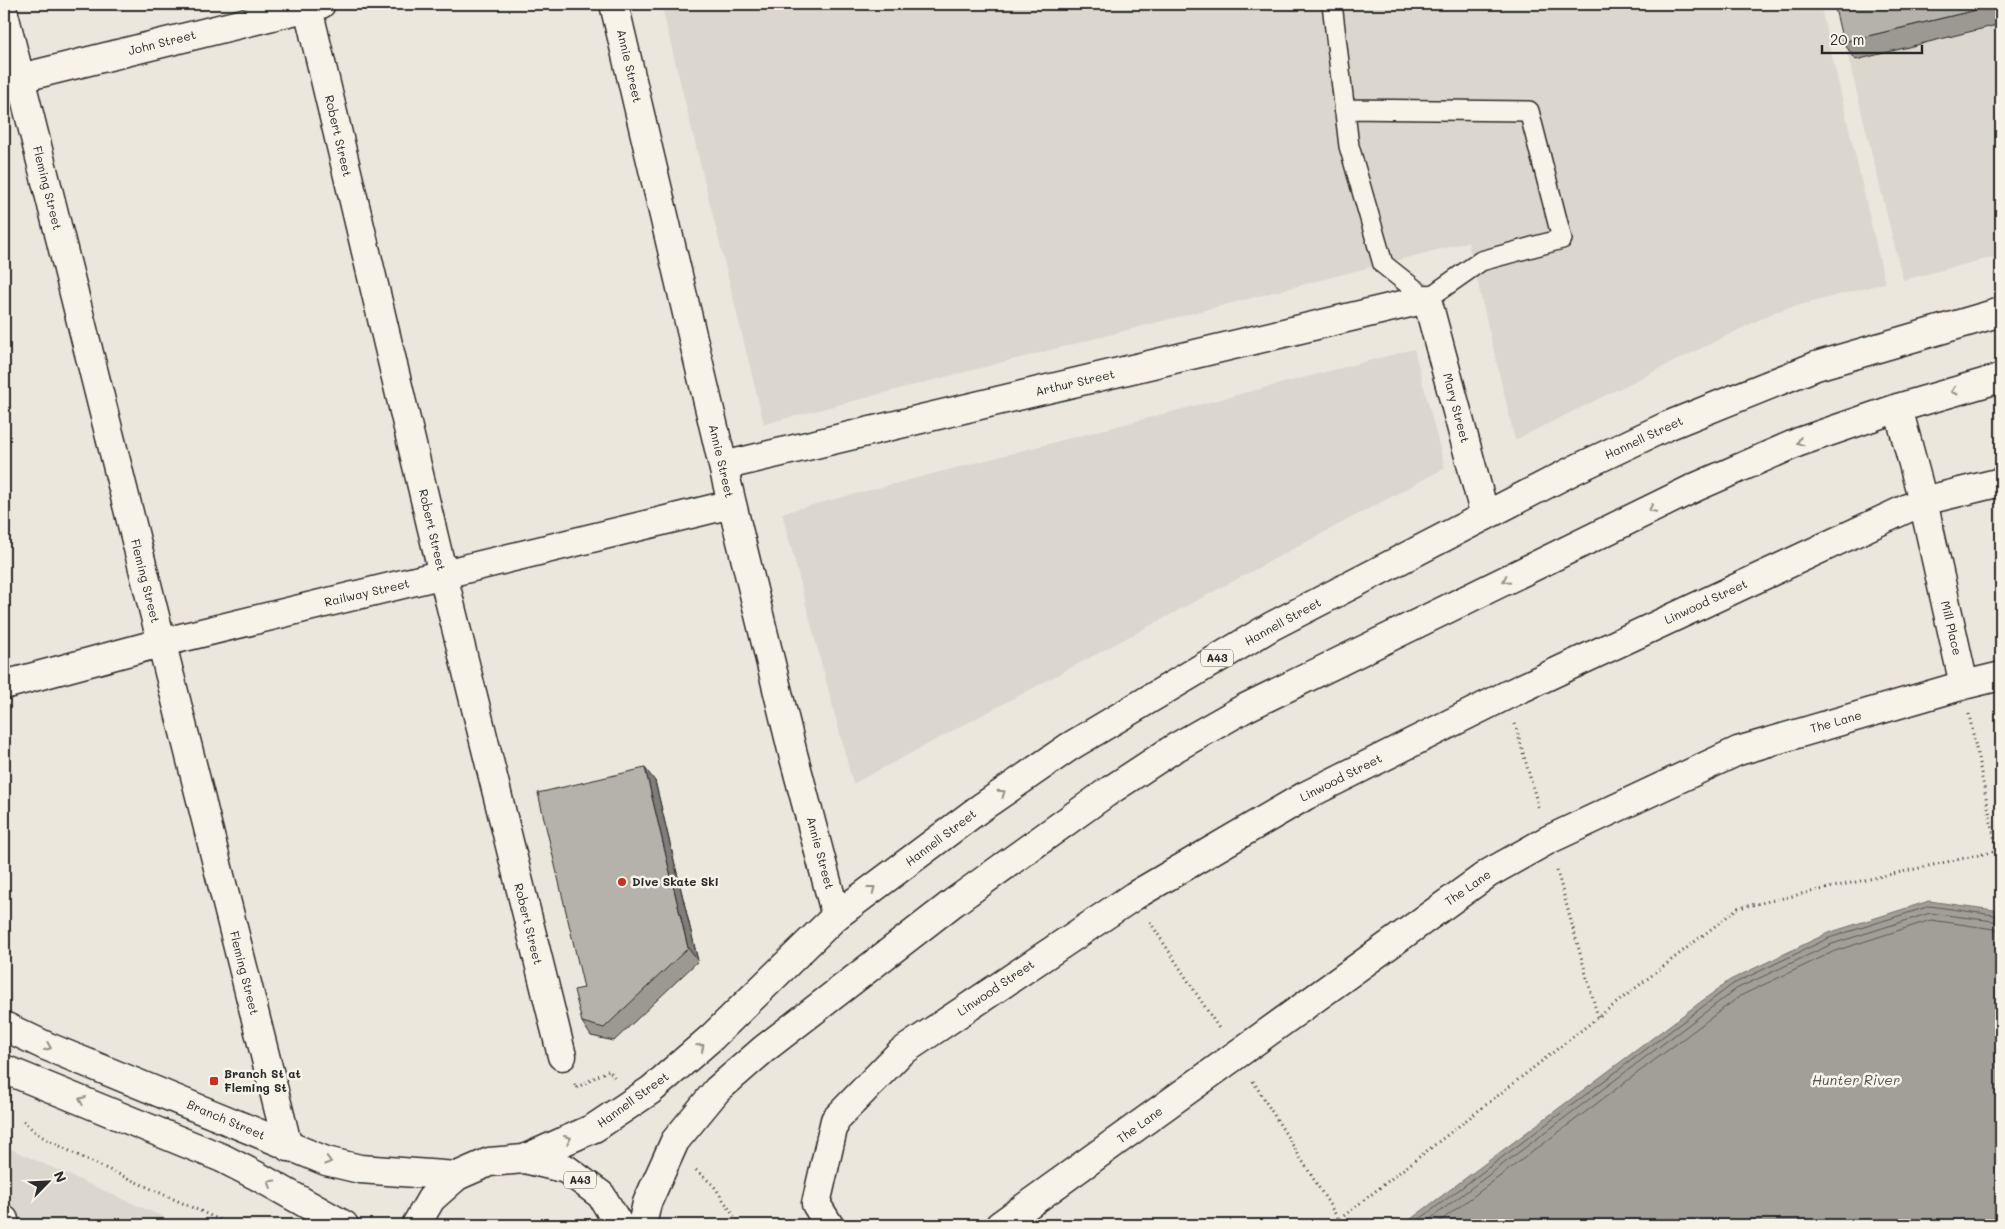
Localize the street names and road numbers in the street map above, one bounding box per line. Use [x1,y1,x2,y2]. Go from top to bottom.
street label: John Street [126,26,197,58]
street label: Annie Street [614,28,646,104]
street label: Robert Street [322,93,356,178]
street label: Fleming Street [30,144,66,231]
street label: Arthur Street [1034,365,1116,399]
street label: Mary Street [1440,371,1474,444]
street label: Hannell Street [1602,412,1685,462]
street label: Annie Street [706,423,738,499]
street label: Robert Street [416,487,450,572]
street label: Fleming Street [128,537,164,624]
street label: Railway Street [323,574,411,610]
street label: Linwood Street [1661,575,1750,627]
street label: Hannell Street [1242,594,1323,649]
street label: Mill Place [1938,599,1966,657]
road number: A43 [1201,650,1233,666]
street label: The Lane [1808,706,1863,736]
street label: Linwood Street [1297,750,1384,805]
street label: Hannell Street [902,805,979,869]
street label: Annie Street [804,815,838,891]
street label: The Lane [1441,866,1494,909]
street label: Robert Street [511,881,547,966]
street label: Fleming Street [227,929,263,1016]
street label: Linwood Street [954,955,1037,1019]
street label: Hannell Street [593,1068,671,1131]
street label: Branch Street [185,1095,268,1143]
street label: The Lane [1113,1102,1165,1146]
road number: A43 [564,1172,596,1188]

